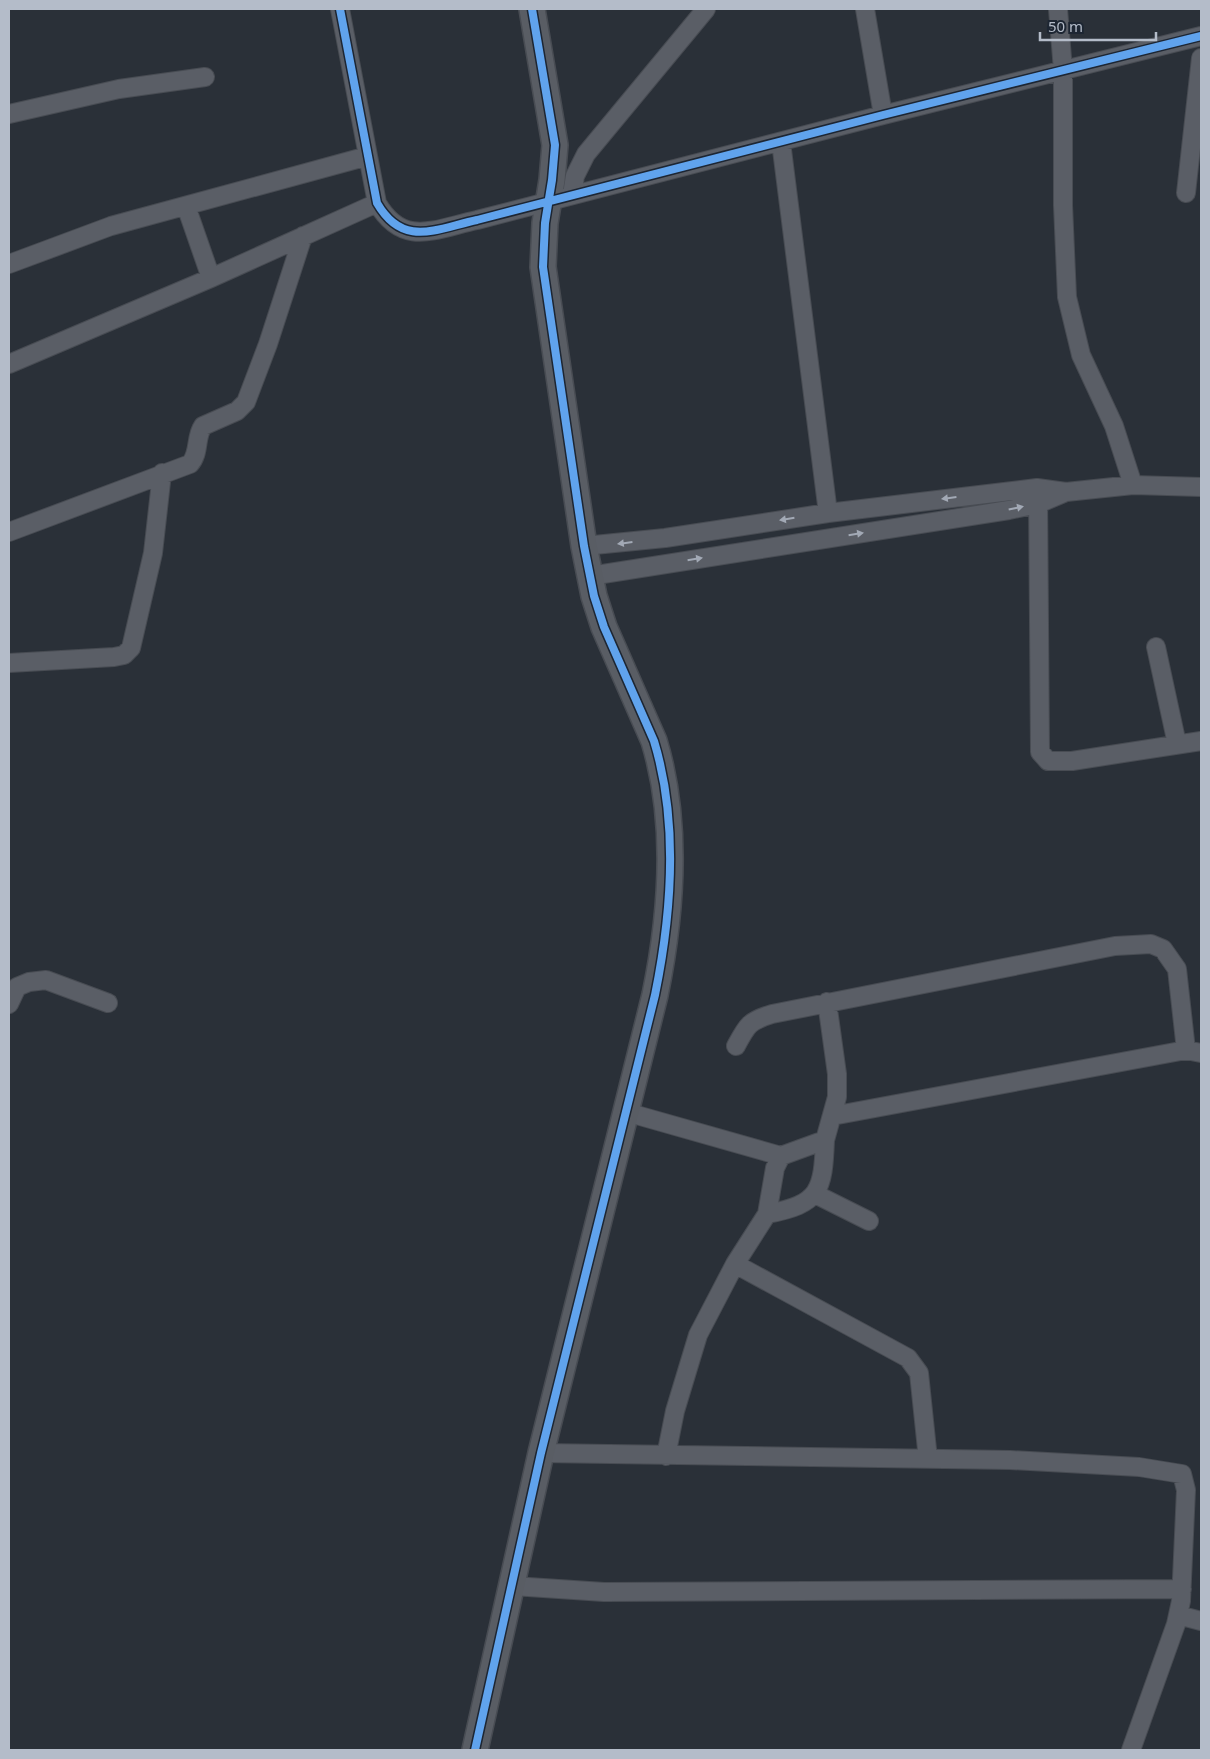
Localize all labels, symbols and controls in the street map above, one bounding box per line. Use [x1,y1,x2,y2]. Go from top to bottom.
scale bar [1040,10,1156,42]
text: 50 m [1048,16,1083,36]
one-way arrow [940,494,956,502]
one-way arrow [1009,504,1025,512]
one-way arrow [779,515,795,523]
one-way arrow [848,530,864,538]
one-way arrow [616,539,632,547]
one-way arrow [687,554,703,562]

